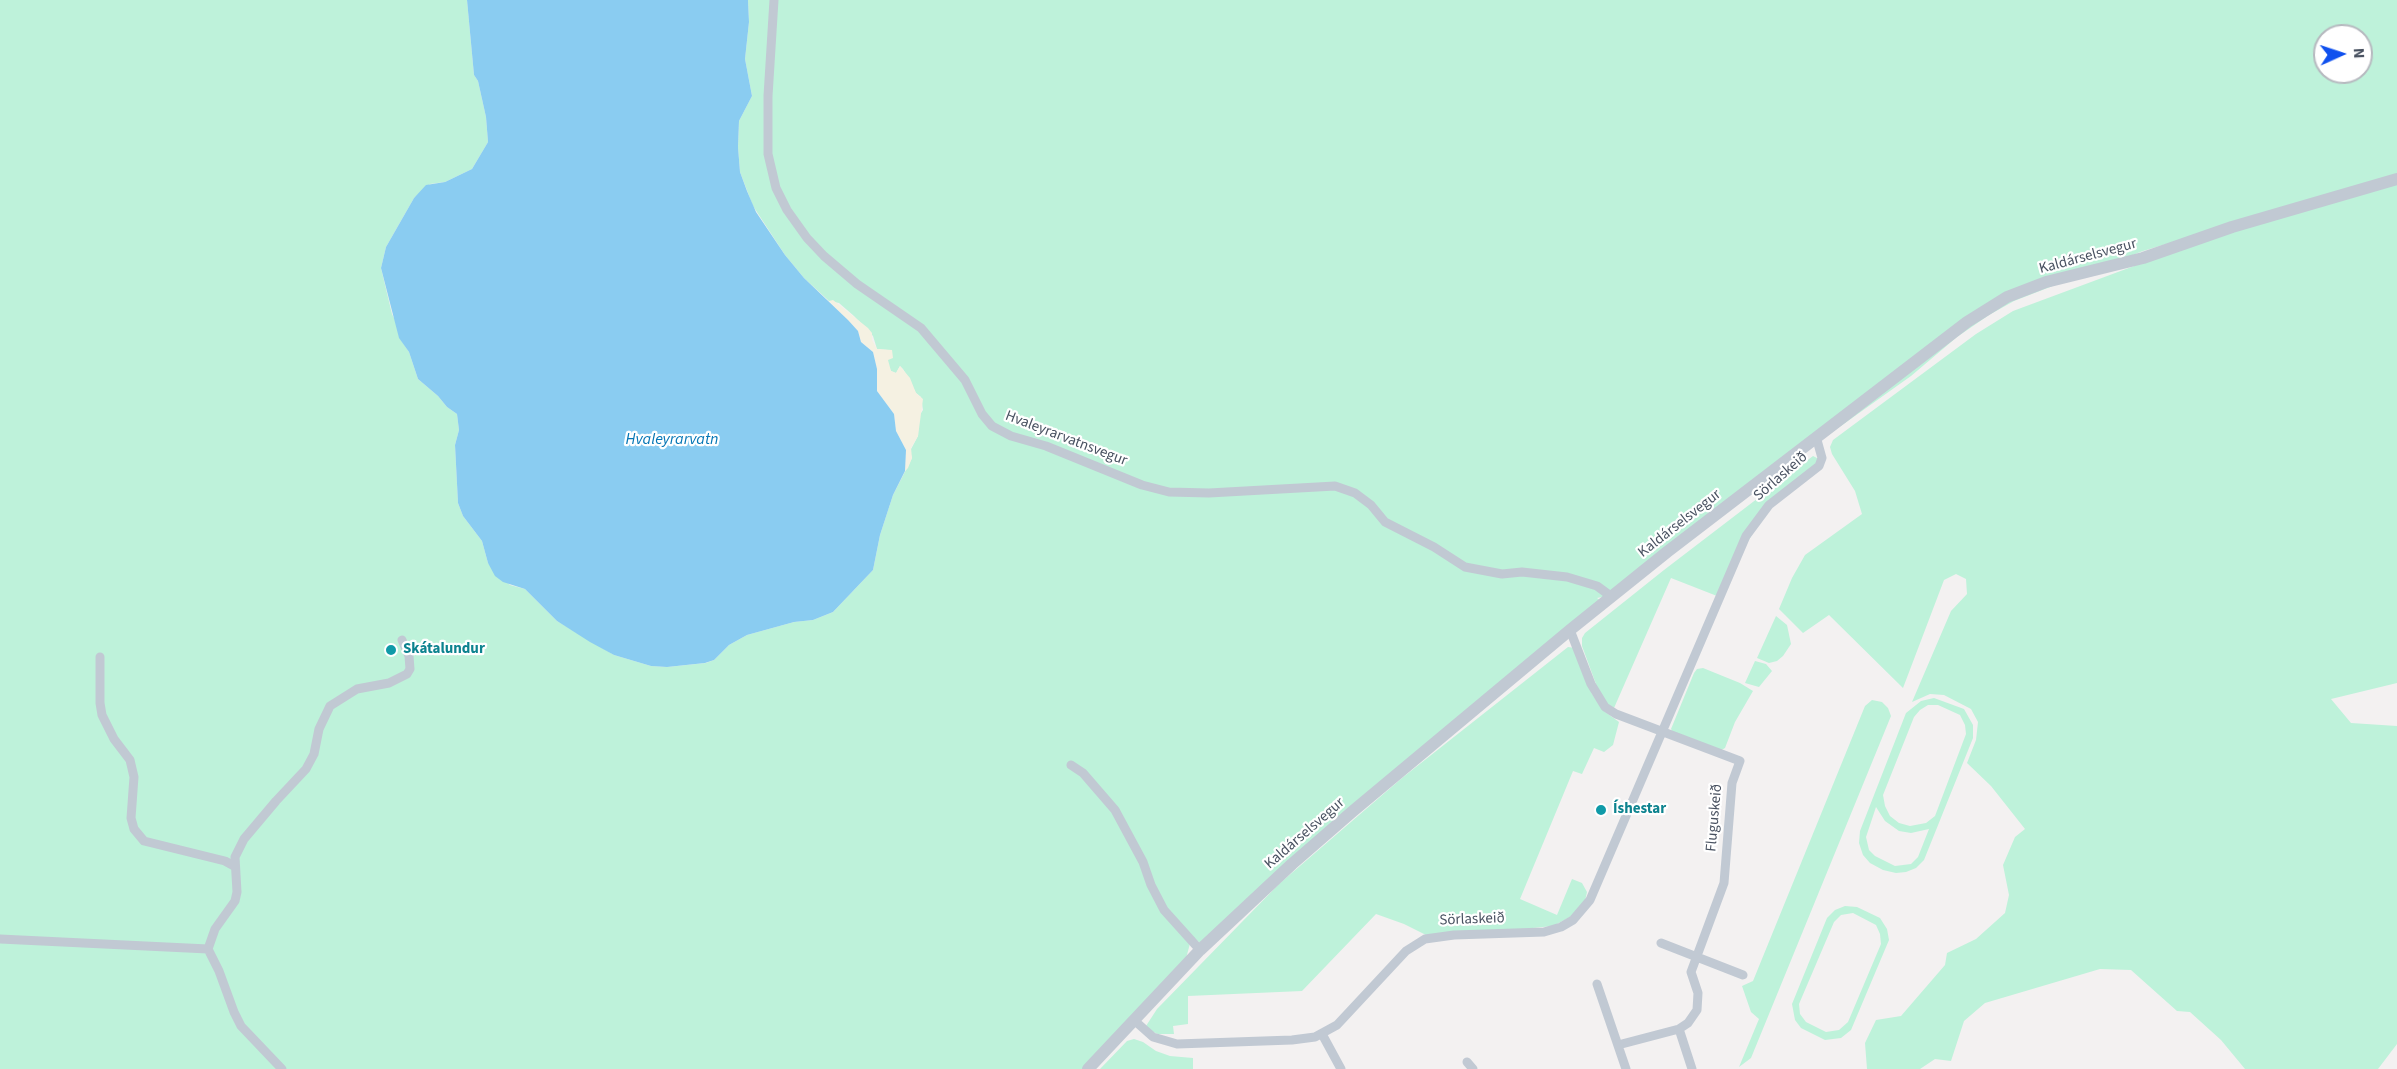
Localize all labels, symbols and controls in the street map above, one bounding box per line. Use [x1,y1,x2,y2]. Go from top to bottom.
north arrow [2313,24,2373,84]
text: N [2348,47,2370,59]
street label: Kaldárselsvegur [2037,235,2139,279]
street label: Hvaleyrarvatnsvegur [1002,407,1130,471]
water label: Hvaleyrarvatn [626,430,718,450]
street label: Sörlaskeið [1750,449,1812,505]
street label: Kaldárselsvegur [1635,486,1725,562]
place label: Skátalundur [403,641,485,659]
marker: Skátalundur [384,643,398,657]
street label: Fluguskeið [1703,783,1727,853]
street label: Kaldárselsvegur [1261,794,1349,874]
place label: Íshestar [1613,801,1666,819]
marker: Íshestar [1594,803,1608,817]
street label: Sörlaskeið [1439,910,1505,930]

